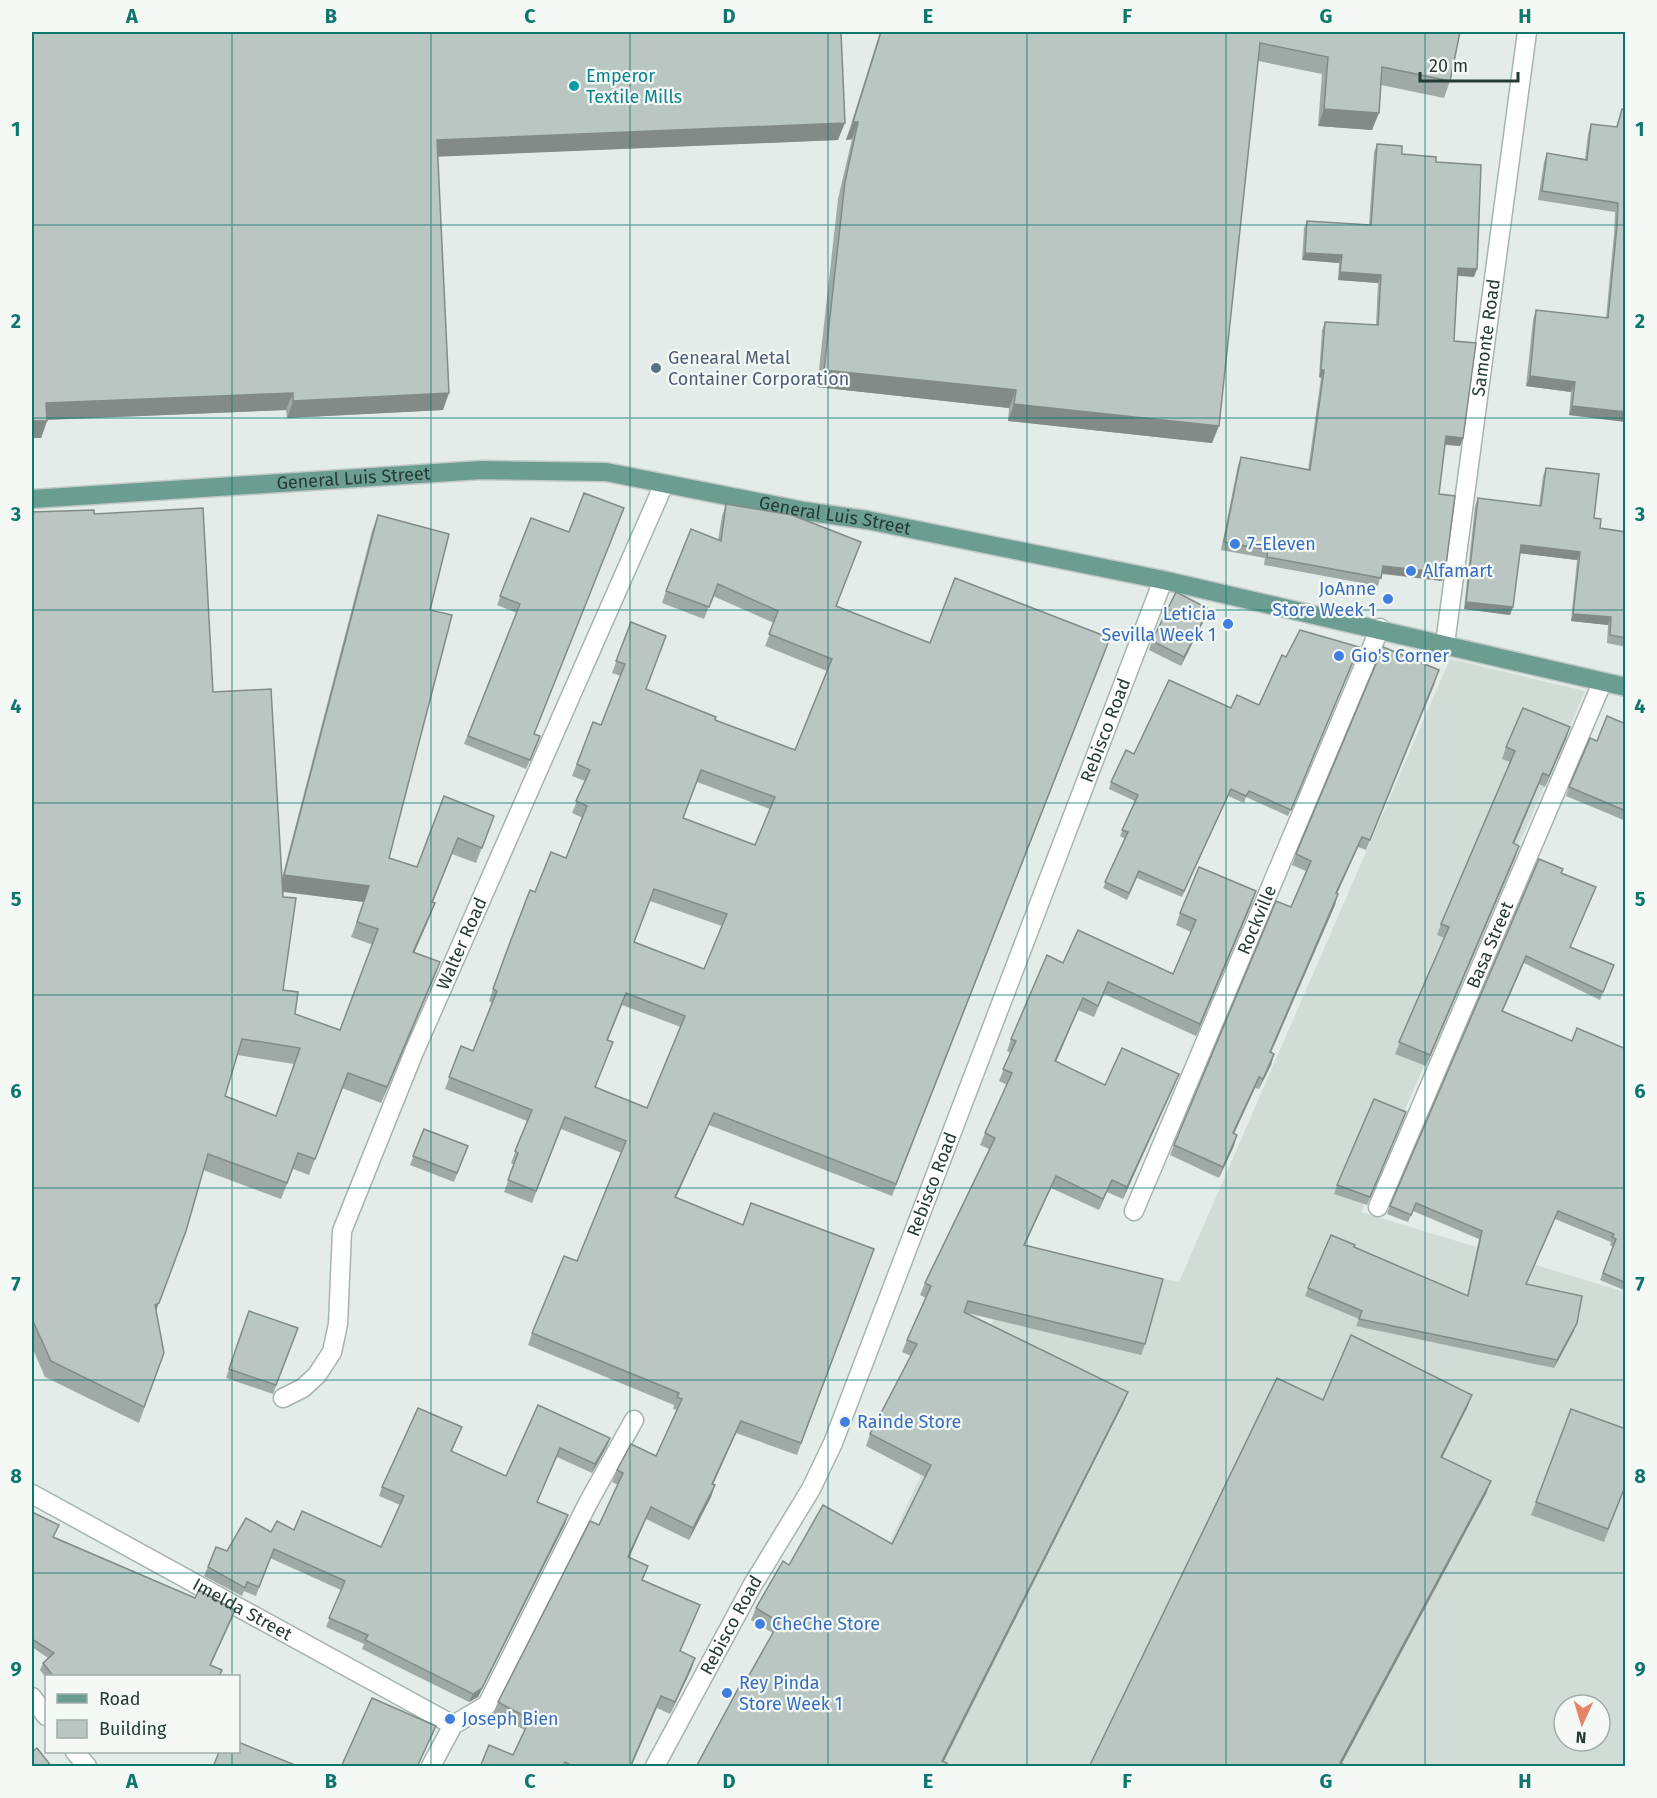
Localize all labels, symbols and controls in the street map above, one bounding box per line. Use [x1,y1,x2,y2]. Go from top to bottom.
text: A [125,4,139,28]
text: B [325,4,337,28]
text: C [524,4,536,28]
text: D [722,4,736,28]
text: E [923,4,933,28]
text: F [1122,4,1132,28]
text: G [1320,4,1332,28]
text: H [1518,4,1532,28]
scale bar [1420,45,1518,83]
text: 20 m [1429,55,1468,77]
place label: Emperor Textile Mills [586,65,682,108]
marker: Emperor Textile Mills [567,79,581,93]
text: 1 [11,117,21,141]
text: 1 [1635,117,1645,141]
street label: Samonte Road [1467,278,1505,398]
text: 2 [11,309,21,333]
text: 2 [1635,309,1645,333]
place label: Genearal Metal Container Corporation [668,347,849,390]
marker: Genearal Metal Container Corporation [649,361,663,375]
street label: General Luis Street [276,462,431,494]
street label: General Luis Street [757,491,913,540]
text: 3 [10,502,21,526]
text: 3 [1634,502,1645,526]
place label: 7-Eleven [1247,533,1316,555]
marker: 7-Eleven [1228,537,1242,551]
place label: Alfamart [1423,560,1493,582]
marker: Alfamart [1404,564,1418,578]
place label: JoAnne Store Week 1 [1272,578,1376,621]
marker: JoAnne Store Week 1 [1381,592,1395,606]
place label: Leticia Sevilla Week 1 [1101,603,1216,646]
marker: Leticia Sevilla Week 1 [1221,617,1235,631]
place label: Gio's Corner [1351,645,1449,667]
marker: Gio's Corner [1332,649,1346,663]
street label: Rebisco Road [1076,675,1135,785]
text: 4 [10,694,22,718]
text: 4 [1634,694,1646,718]
street label: Rockville [1232,882,1281,958]
text: 5 [11,887,22,911]
text: 5 [1635,887,1646,911]
street label: Walter Road [432,894,492,993]
street label: Basa Street [1462,898,1518,992]
text: 6 [10,1079,22,1103]
text: 6 [1634,1079,1646,1103]
street label: Rebisco Road [902,1129,962,1239]
text: 7 [11,1272,21,1296]
text: 7 [1635,1272,1645,1296]
place label: Rainde Store [857,1411,961,1433]
marker: Rainde Store [838,1415,852,1429]
text: 8 [10,1464,22,1488]
text: 8 [1634,1464,1646,1488]
street label: Rebisco Road [695,1571,767,1679]
street label: Imelda Street [189,1573,296,1646]
place label: CheChe Store [772,1613,880,1635]
marker: CheChe Store [753,1617,767,1631]
text: 9 [10,1657,22,1681]
text: 9 [1634,1657,1646,1681]
place label: Rey Pinda Store Week 1 [739,1672,843,1715]
legend [45,1675,240,1753]
marker: Rey Pinda Store Week 1 [720,1686,734,1700]
text: Road [99,1688,141,1710]
north arrow [1552,1693,1612,1753]
place label: Joseph Bien [462,1708,559,1730]
marker: Joseph Bien [443,1712,457,1726]
text: Building [99,1718,167,1740]
text: N [1575,1728,1587,1747]
text: A [125,1769,139,1793]
text: B [325,1769,337,1793]
text: C [524,1769,536,1793]
text: D [722,1769,736,1793]
text: E [923,1769,933,1793]
text: F [1122,1769,1132,1793]
text: G [1320,1769,1332,1793]
text: H [1518,1769,1532,1793]

